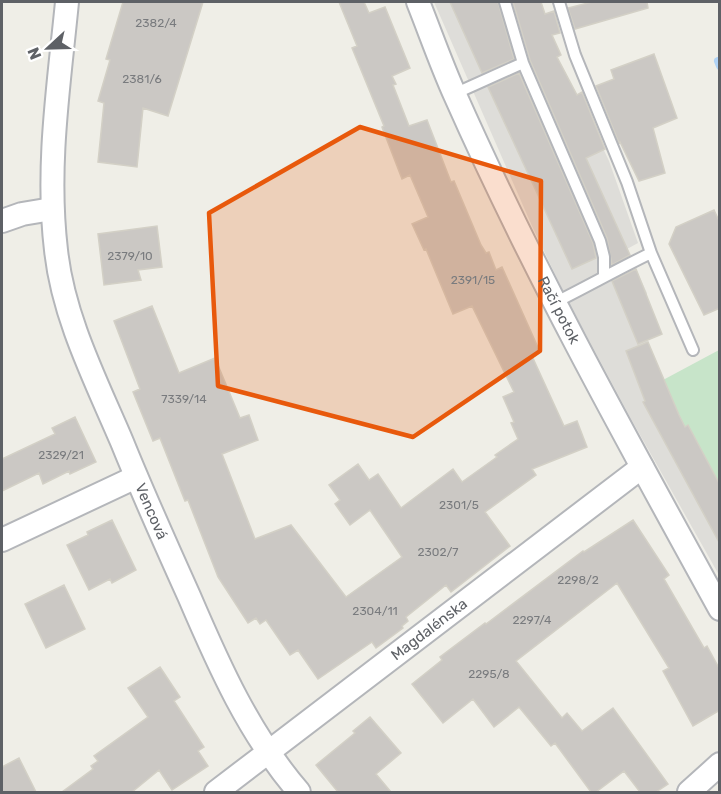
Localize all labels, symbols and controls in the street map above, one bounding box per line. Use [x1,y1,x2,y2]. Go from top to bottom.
house number: 2382/4 [135,16,177,30]
north arrow [18,18,78,78]
text: N [24,45,46,62]
house number: 2381/6 [122,72,162,86]
house number: 2379/10 [107,249,153,263]
house number: 2391/15 [451,273,495,287]
street label: Račí potok [534,273,584,347]
house number: 7339/14 [161,392,207,406]
house number: 2329/21 [38,448,84,462]
street label: Vencová [131,481,171,542]
house number: 2301/5 [439,498,479,512]
house number: 2302/7 [418,545,458,559]
house number: 2298/2 [557,573,599,587]
street label: Magdalénska [387,595,471,664]
house number: 2304/11 [352,604,398,618]
house number: 2297/4 [512,613,552,627]
house number: 2295/8 [468,667,510,681]

